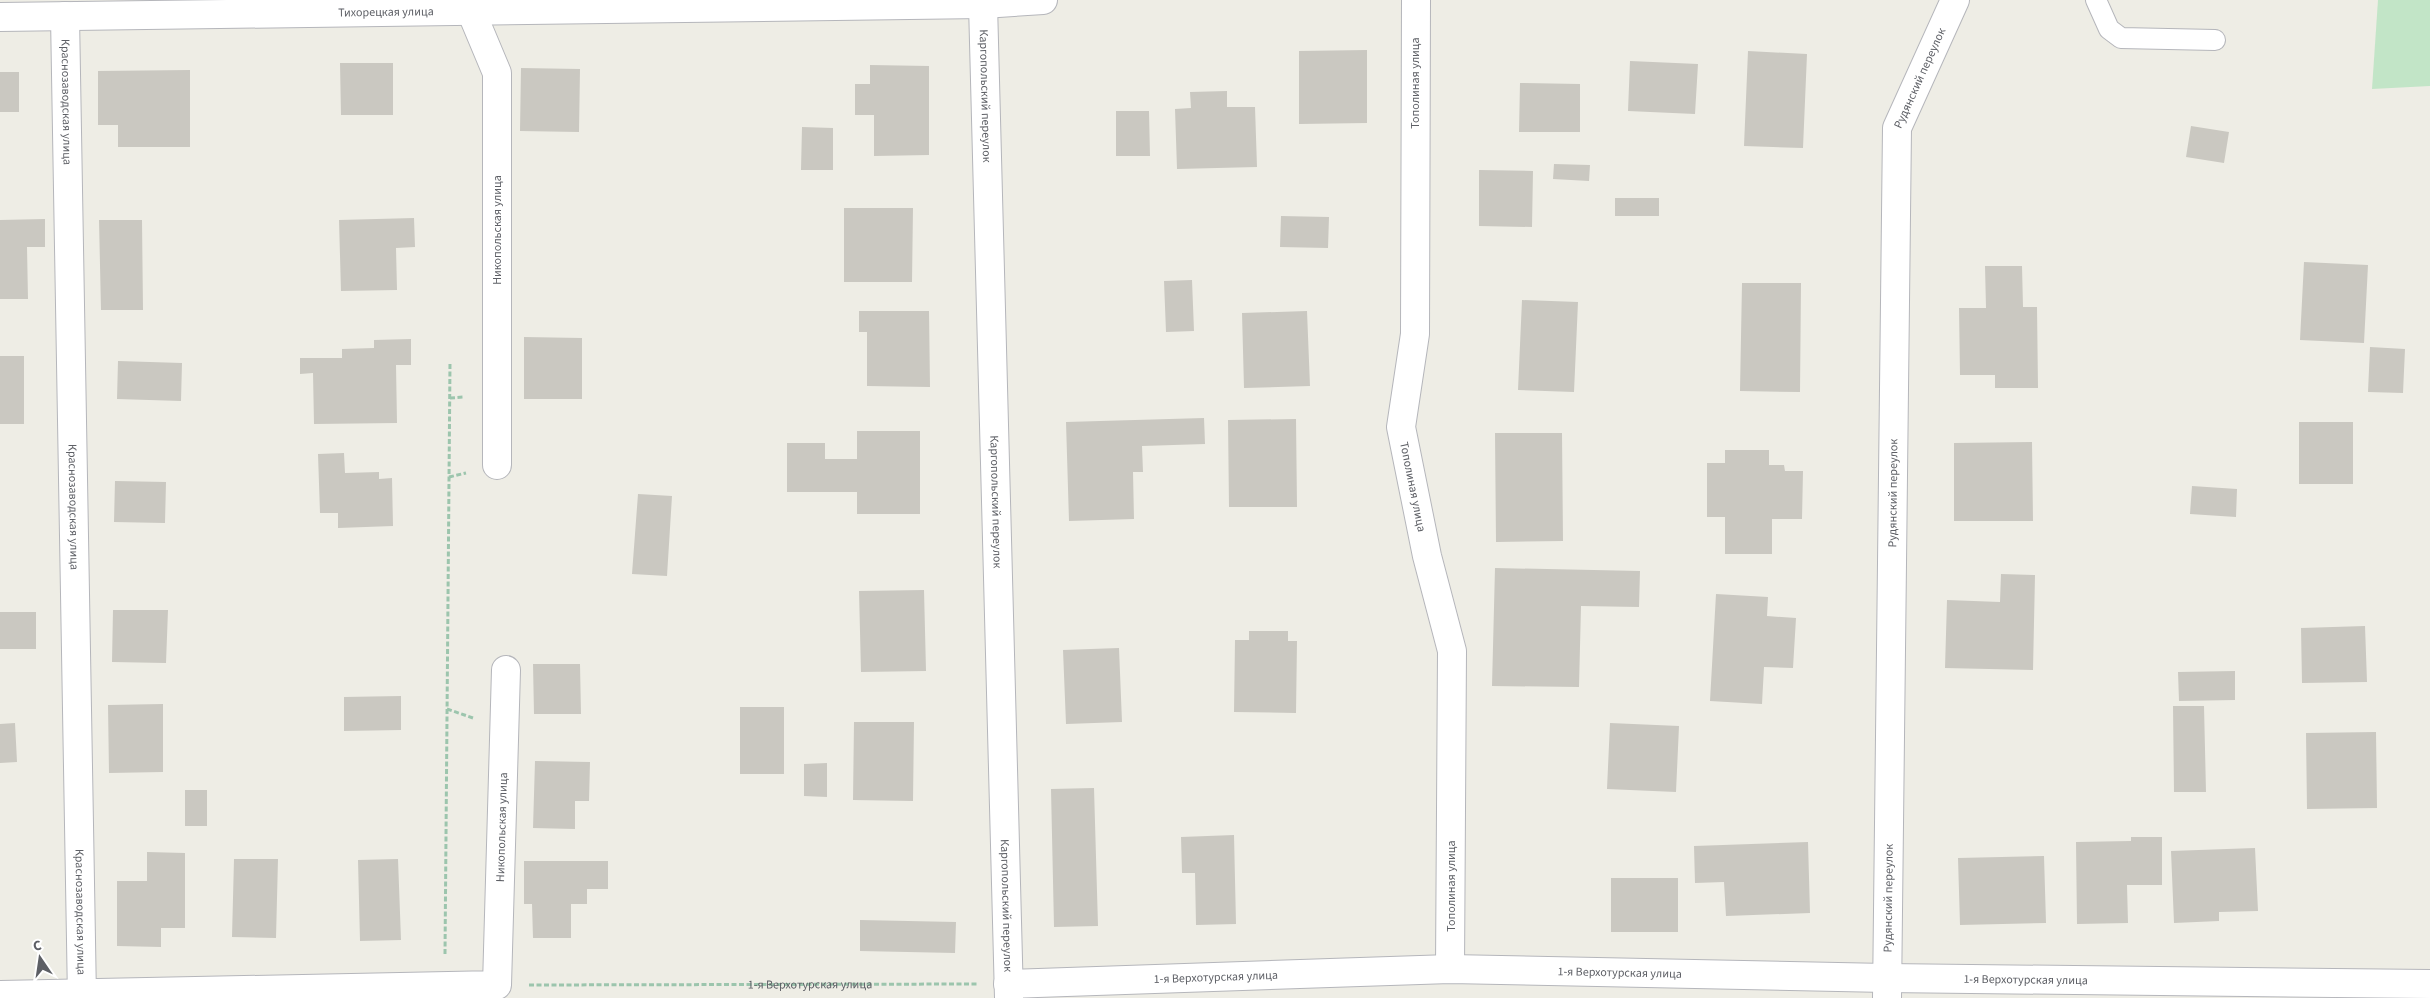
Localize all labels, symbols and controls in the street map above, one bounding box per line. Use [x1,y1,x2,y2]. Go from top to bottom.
street label: Тихорецкая улица [338,3,434,21]
street label: Рудянский переулок [1889,25,1950,131]
street label: Каргопольский переулок [975,29,996,163]
street label: Тополиная улица [1407,37,1424,129]
street label: Краснозаводская улица [57,39,76,165]
street label: Никопольская улица [489,175,506,285]
street label: Каргопольский переулок [986,435,1006,569]
street label: Рудянский переулок [1884,439,1902,547]
street label: Тополиная улица [1396,440,1430,533]
street label: Краснозаводская улица [64,444,83,570]
street label: Никопольская улица [491,772,512,882]
street label: Каргопольский переулок [996,839,1017,973]
street label: Тополиная улица [1443,840,1460,932]
street label: Рудянский переулок [1879,843,1897,952]
street label: Краснозаводская улица [71,849,90,975]
north arrow [15,933,65,983]
text: С [31,936,44,957]
street label: 1-я Верхотурская улица [1557,963,1682,982]
street label: 1-я Верхотурская улица [1153,966,1278,988]
street label: 1-я Верхотурская улица [1963,970,2088,989]
street label: 1-я Верхотурская улица [748,976,872,993]

